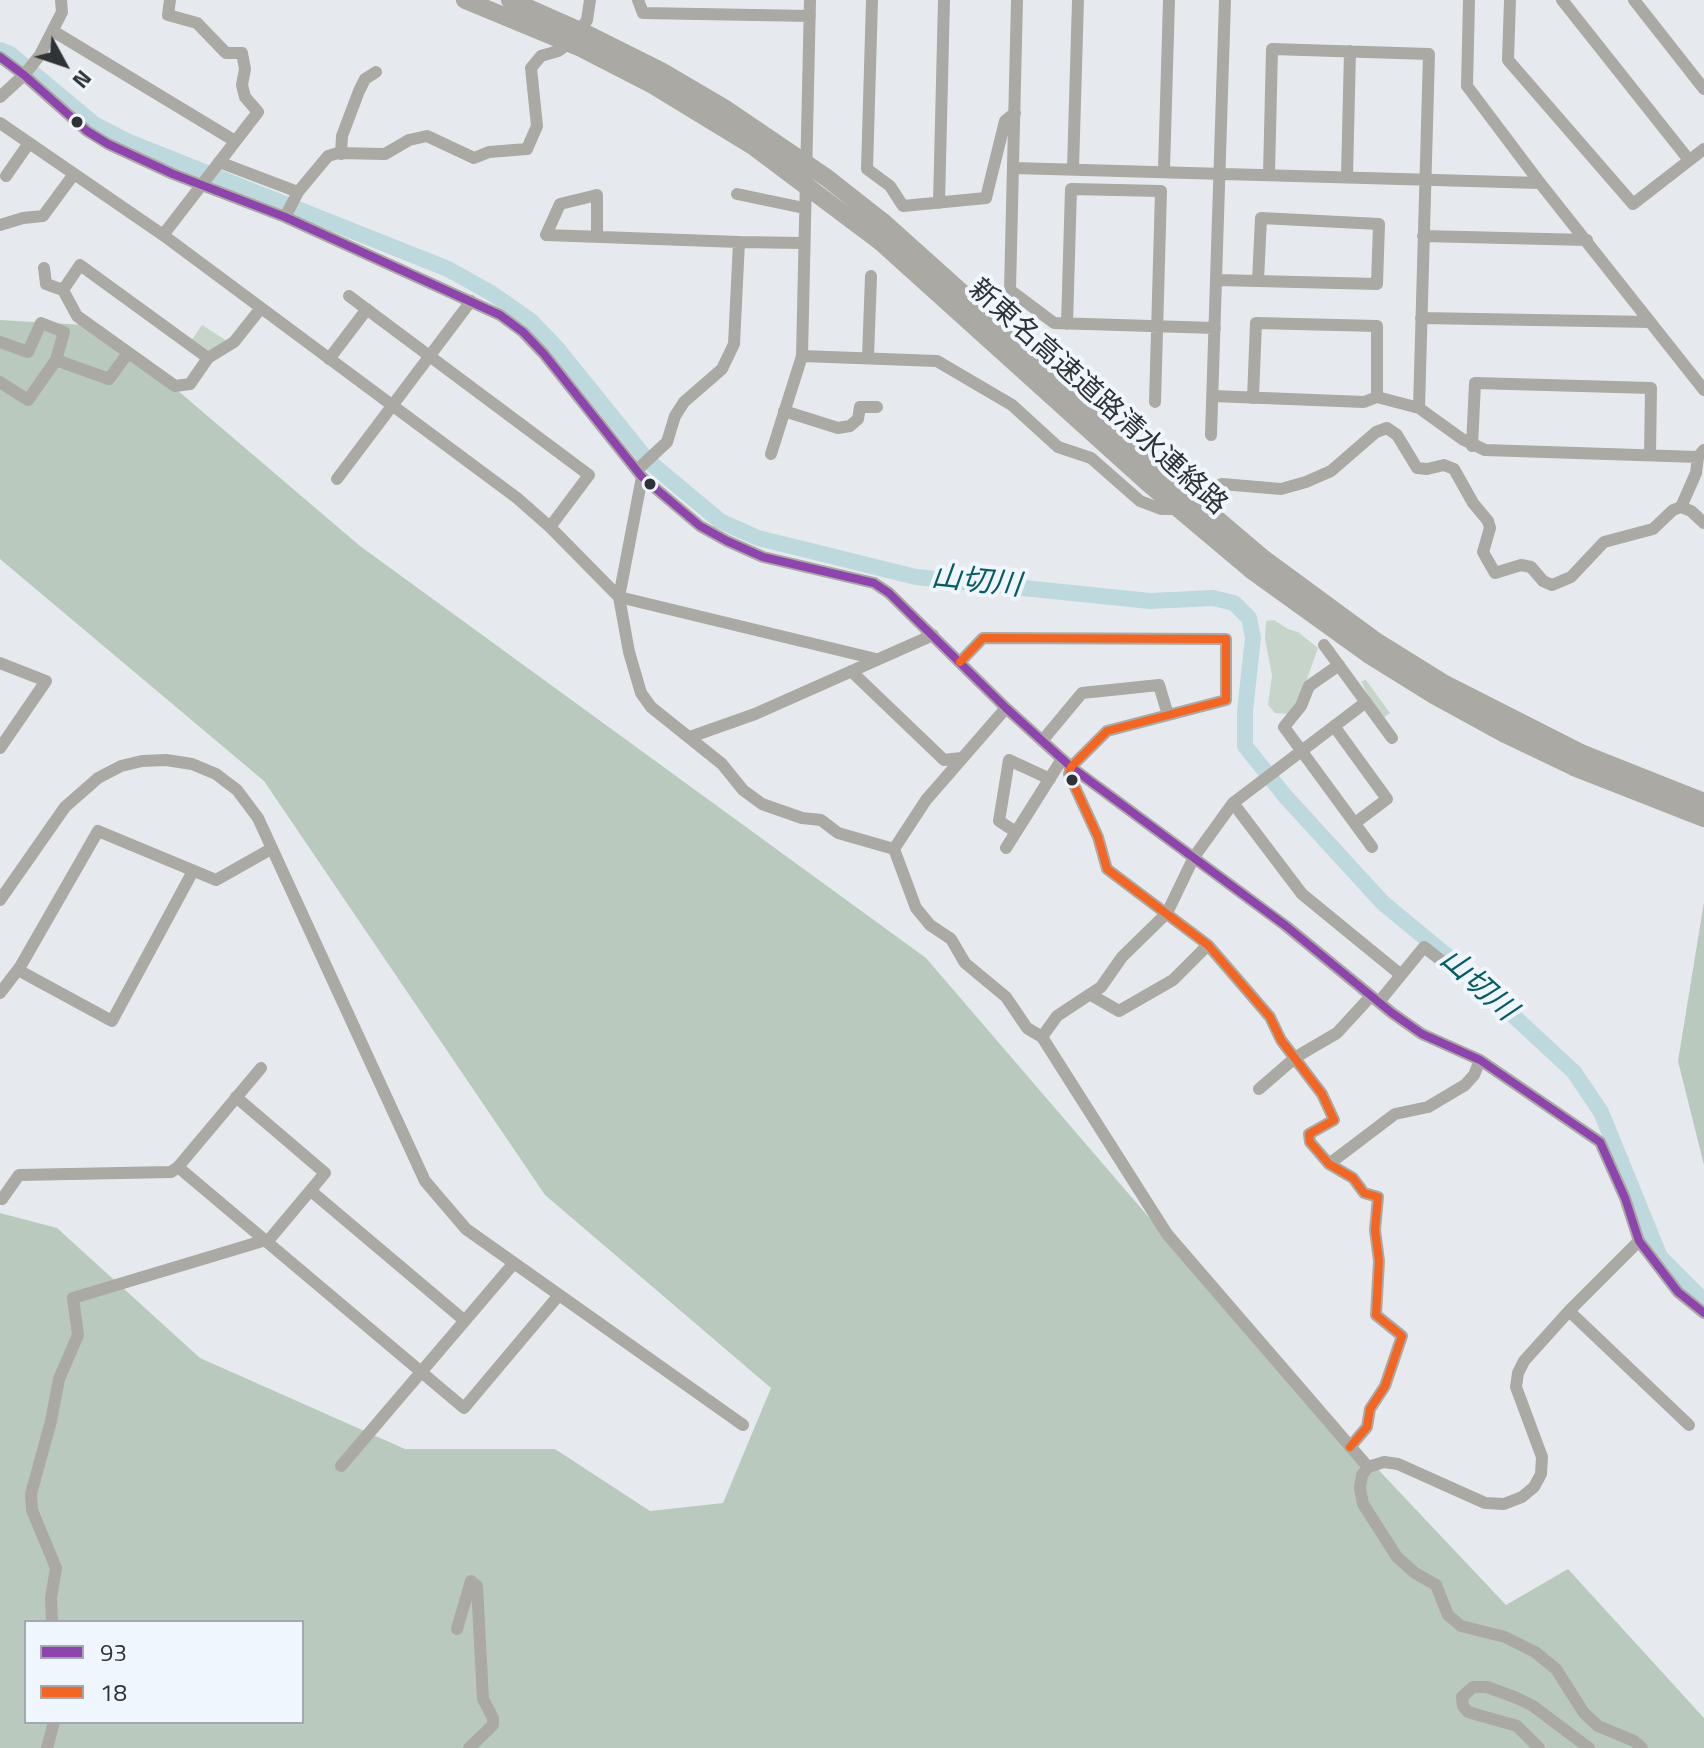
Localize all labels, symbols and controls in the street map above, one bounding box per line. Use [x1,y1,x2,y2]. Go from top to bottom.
north arrow [24,24,104,104]
text: N [64,63,100,96]
unlabelled marker [69,114,85,130]
street label: 新東名高速道路清水連絡路 [961,273,1233,523]
unlabelled marker [642,476,658,492]
water label: 山切川 [929,560,1023,606]
unlabelled marker [1064,772,1080,788]
water label: 山切川 [1432,943,1522,1029]
legend [24,1620,304,1724]
text: 93 [100,1634,127,1670]
text: 18 [100,1674,127,1710]

